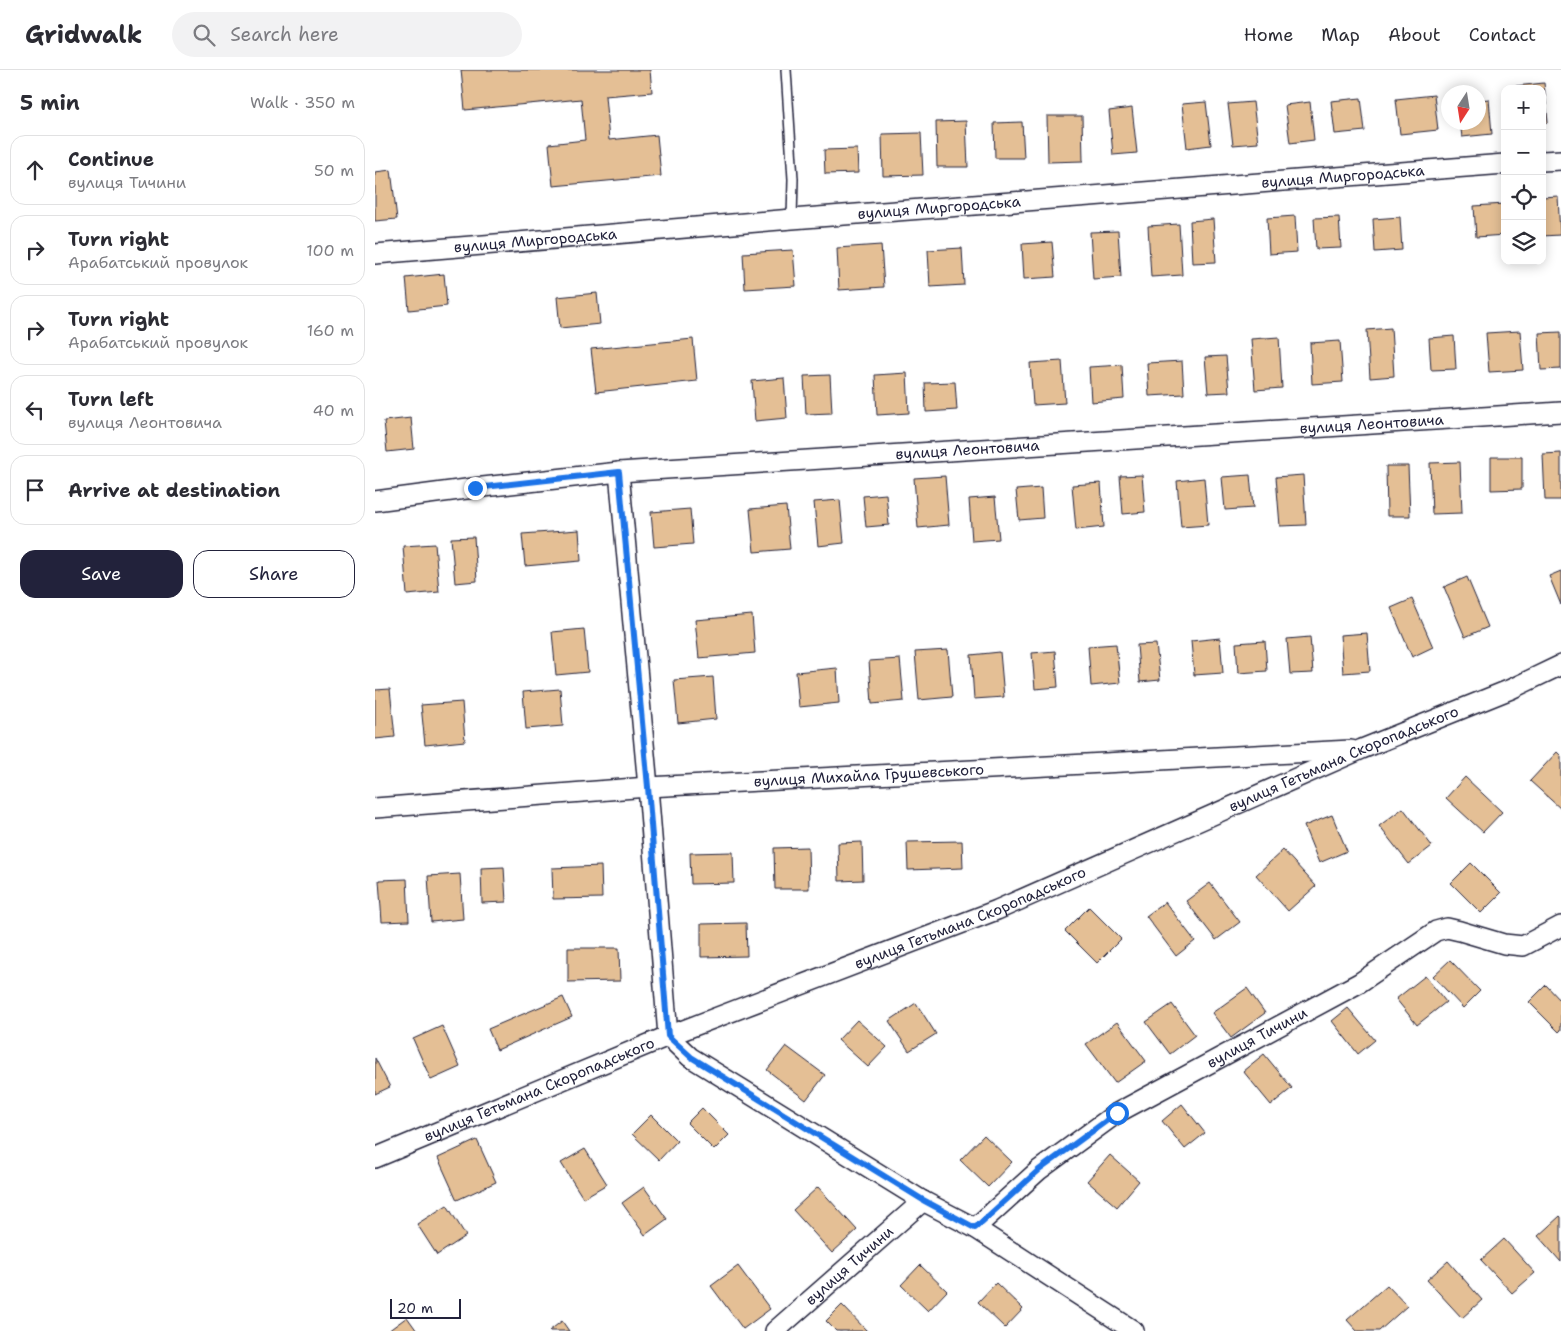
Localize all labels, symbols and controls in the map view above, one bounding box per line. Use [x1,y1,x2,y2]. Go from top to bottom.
search box [172,12,522,57]
text: Gridwalk [25,19,142,51]
icon: search [190,21,218,49]
text: Search here [230,22,339,47]
text: Home [1244,23,1293,47]
text: Map [1321,23,1360,47]
text: About [1388,23,1441,47]
text: Contact [1469,23,1536,47]
north arrow [1441,85,1486,130]
map controls [1501,85,1546,265]
button: + [1501,85,1546,130]
text: 5 min [20,89,80,117]
text: Walk · 350 m [250,92,355,113]
button: − [1501,130,1546,175]
text: Continue [68,147,154,172]
icon: ahead [21,156,49,184]
text: 50 m [314,160,354,181]
street label: вулиця Миргородська [1261,160,1426,193]
text: вулиця Тичини [68,172,186,193]
button: locate [1501,175,1546,220]
street label: вулиця Миргородська [857,191,1022,224]
button: layers [1501,220,1546,265]
street label: вулиця Миргородська [453,224,618,257]
text: Turn right [68,227,169,252]
icon: right [21,236,49,264]
text: 100 m [306,240,354,261]
text: Арабатський провулок [68,252,248,273]
text: Turn right [68,307,169,332]
icon: right [21,316,49,344]
text: 160 m [307,320,354,341]
text: Арабатський провулок [68,332,248,353]
text: Turn left [68,387,154,412]
icon: left [21,396,49,424]
text: 40 m [312,400,354,421]
street label: вулиця Леонтовича [1299,409,1445,439]
text: вулиця Леонтовича [68,412,222,433]
street label: вулиця Леонтовича [895,435,1041,464]
icon: arrive [21,476,49,504]
route end [464,477,487,500]
text: Arrive at destination [68,478,280,503]
button: Save [20,550,183,598]
button: Share [193,550,355,598]
street label: вулиця Гетьмана Скоропадського [1226,701,1462,817]
street label: вулиця Михайла Грушевського [753,759,985,791]
street label: вулиця Гетьмана Скоропадського [852,862,1089,974]
street label: вулиця Тичини [1203,1003,1311,1073]
street label: вулиця Гетьмана Скоропадського [421,1033,658,1146]
route start [1106,1102,1129,1125]
street label: вулиця Тичини [801,1221,898,1310]
scale bar [390,1296,461,1319]
text: 20 m [397,1299,433,1317]

